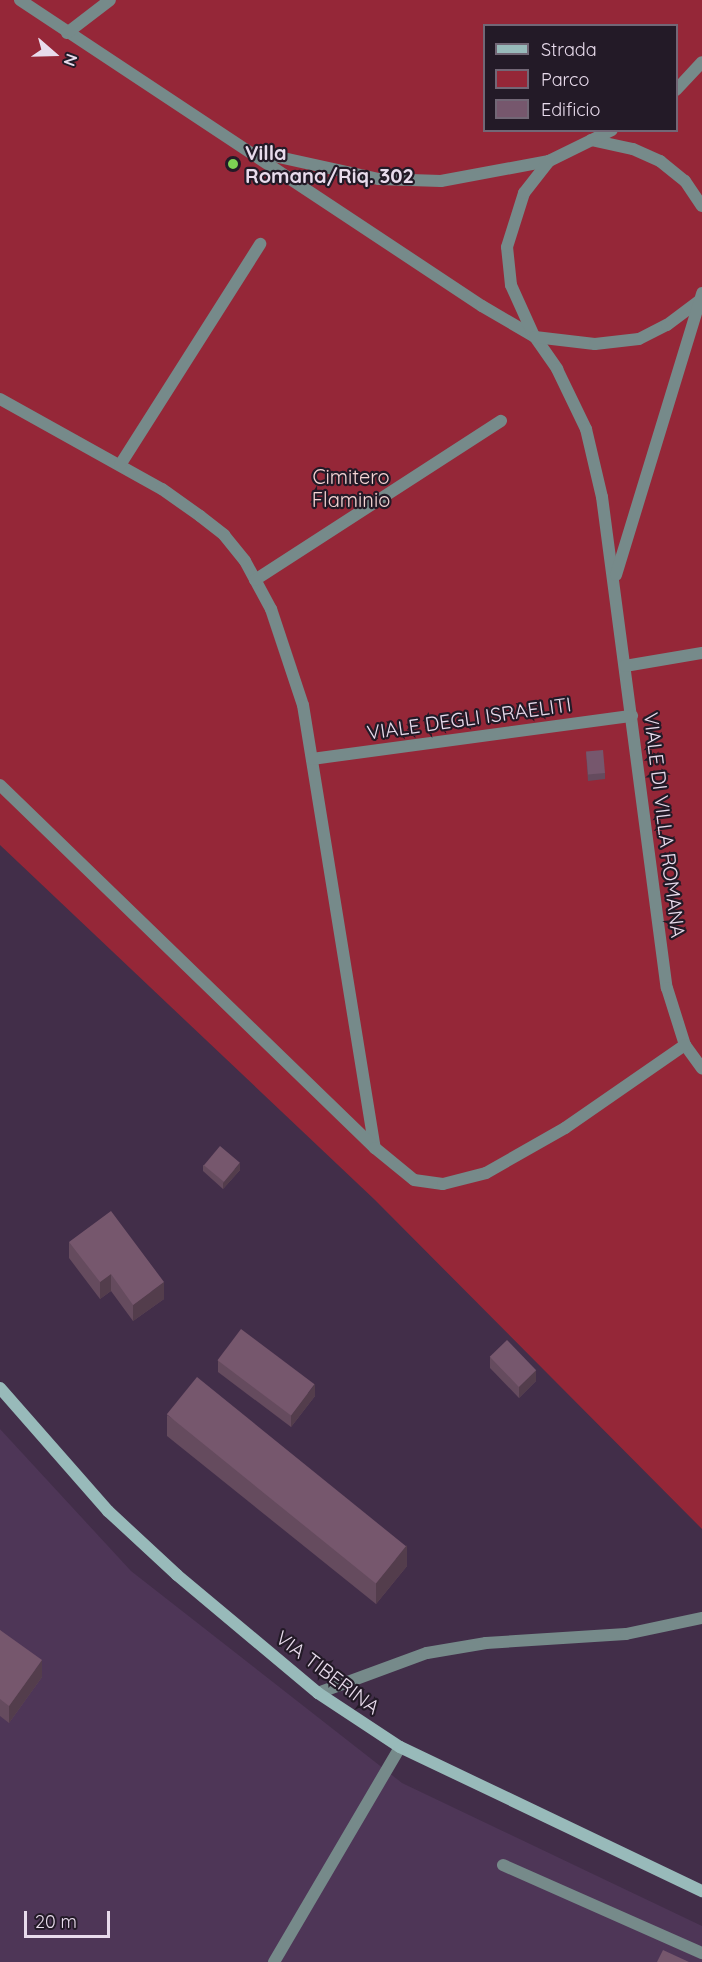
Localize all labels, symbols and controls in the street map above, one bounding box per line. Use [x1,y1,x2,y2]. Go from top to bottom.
north arrow [24,24,84,84]
legend [483,24,678,132]
text: Strada [541,38,597,61]
text: N [60,51,82,69]
text: Parco [541,68,589,91]
text: Edificio [541,98,600,121]
place label: Villa Romana/Riq. 302 [245,140,414,187]
marker: Villa Romana/Riq. 302 [226,157,240,171]
park label: Cimitero Flaminio [312,464,390,511]
street label: VIALE DEGLI ISRAELITI [365,692,573,744]
street label: VIALE DI VILLA ROMANA [639,711,691,939]
street label: VIA TIBERINA [271,1625,385,1719]
scale bar [27,1899,112,1937]
text: 20 m [35,1910,77,1933]

